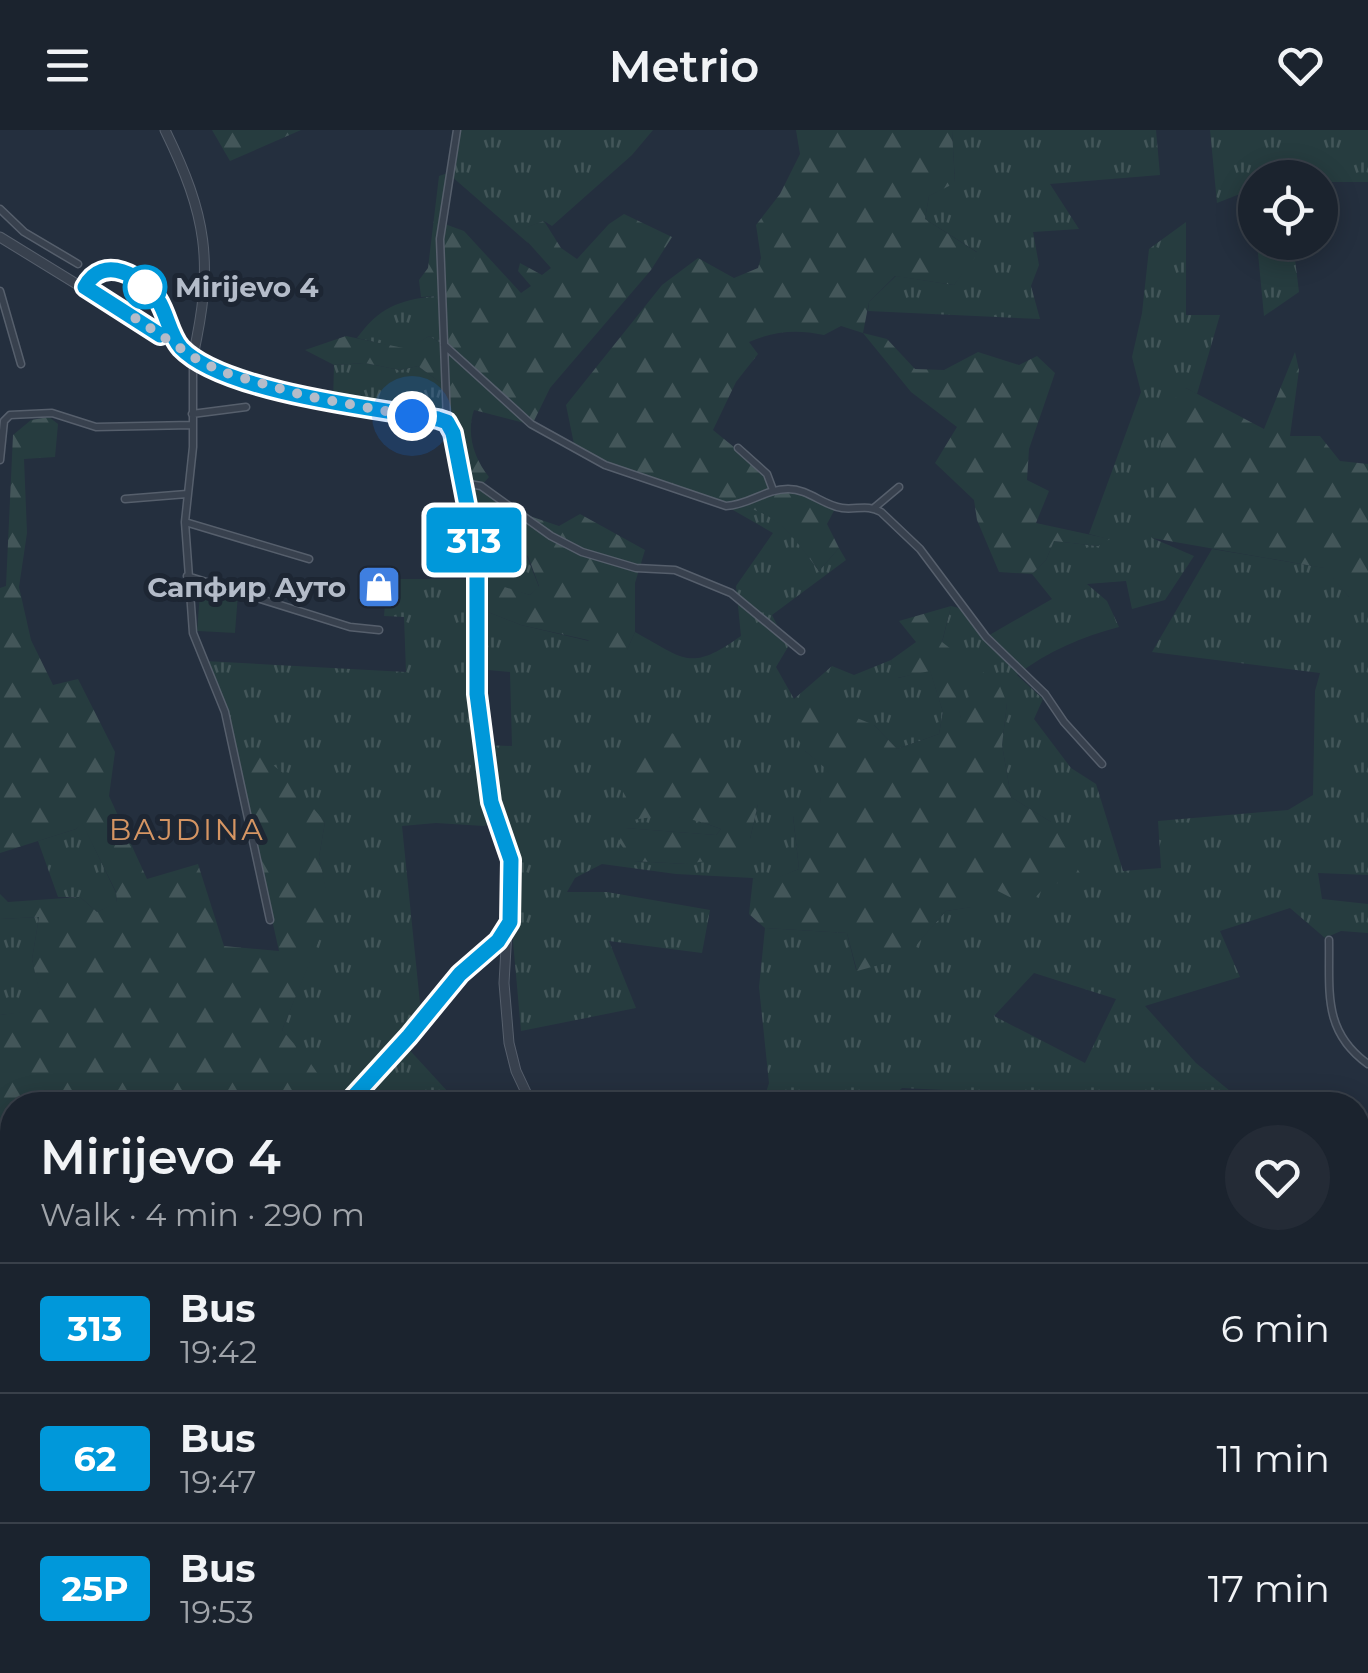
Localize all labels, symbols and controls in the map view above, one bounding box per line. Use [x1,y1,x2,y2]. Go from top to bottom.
icon: menu [40,38,95,93]
text: Metrio [609,38,759,93]
icon: heart [1273,38,1328,93]
map controls [1238,160,1338,260]
button: locate [1238,160,1338,260]
marker: Mirijevo 4 [124,266,166,308]
place label: Mirijevo 4 [175,270,319,304]
your location [387,391,437,441]
line badge: 313 [416,508,532,572]
text: 313 [446,519,502,562]
shop icon: Сапфир Ауто [356,564,402,610]
place label: Сапфир Ауто [147,570,346,604]
district label: BAJDINA [109,811,265,848]
button: heart [1225,1125,1330,1230]
text: Mirijevo 4 [40,1128,281,1186]
text: Walk · 4 min · 290 m [40,1195,365,1234]
text: Bus [180,1285,255,1332]
text: 6 min [1221,1305,1330,1352]
text: 313 [67,1307,123,1350]
text: 19:42 [180,1332,257,1371]
text: Bus [180,1415,255,1462]
text: 11 min [1216,1435,1330,1482]
text: 62 [74,1437,116,1480]
text: 19:47 [180,1462,256,1501]
text: Bus [180,1545,255,1592]
text: 17 min [1208,1565,1330,1612]
text: 25P [61,1567,129,1610]
text: 19:53 [180,1592,254,1631]

